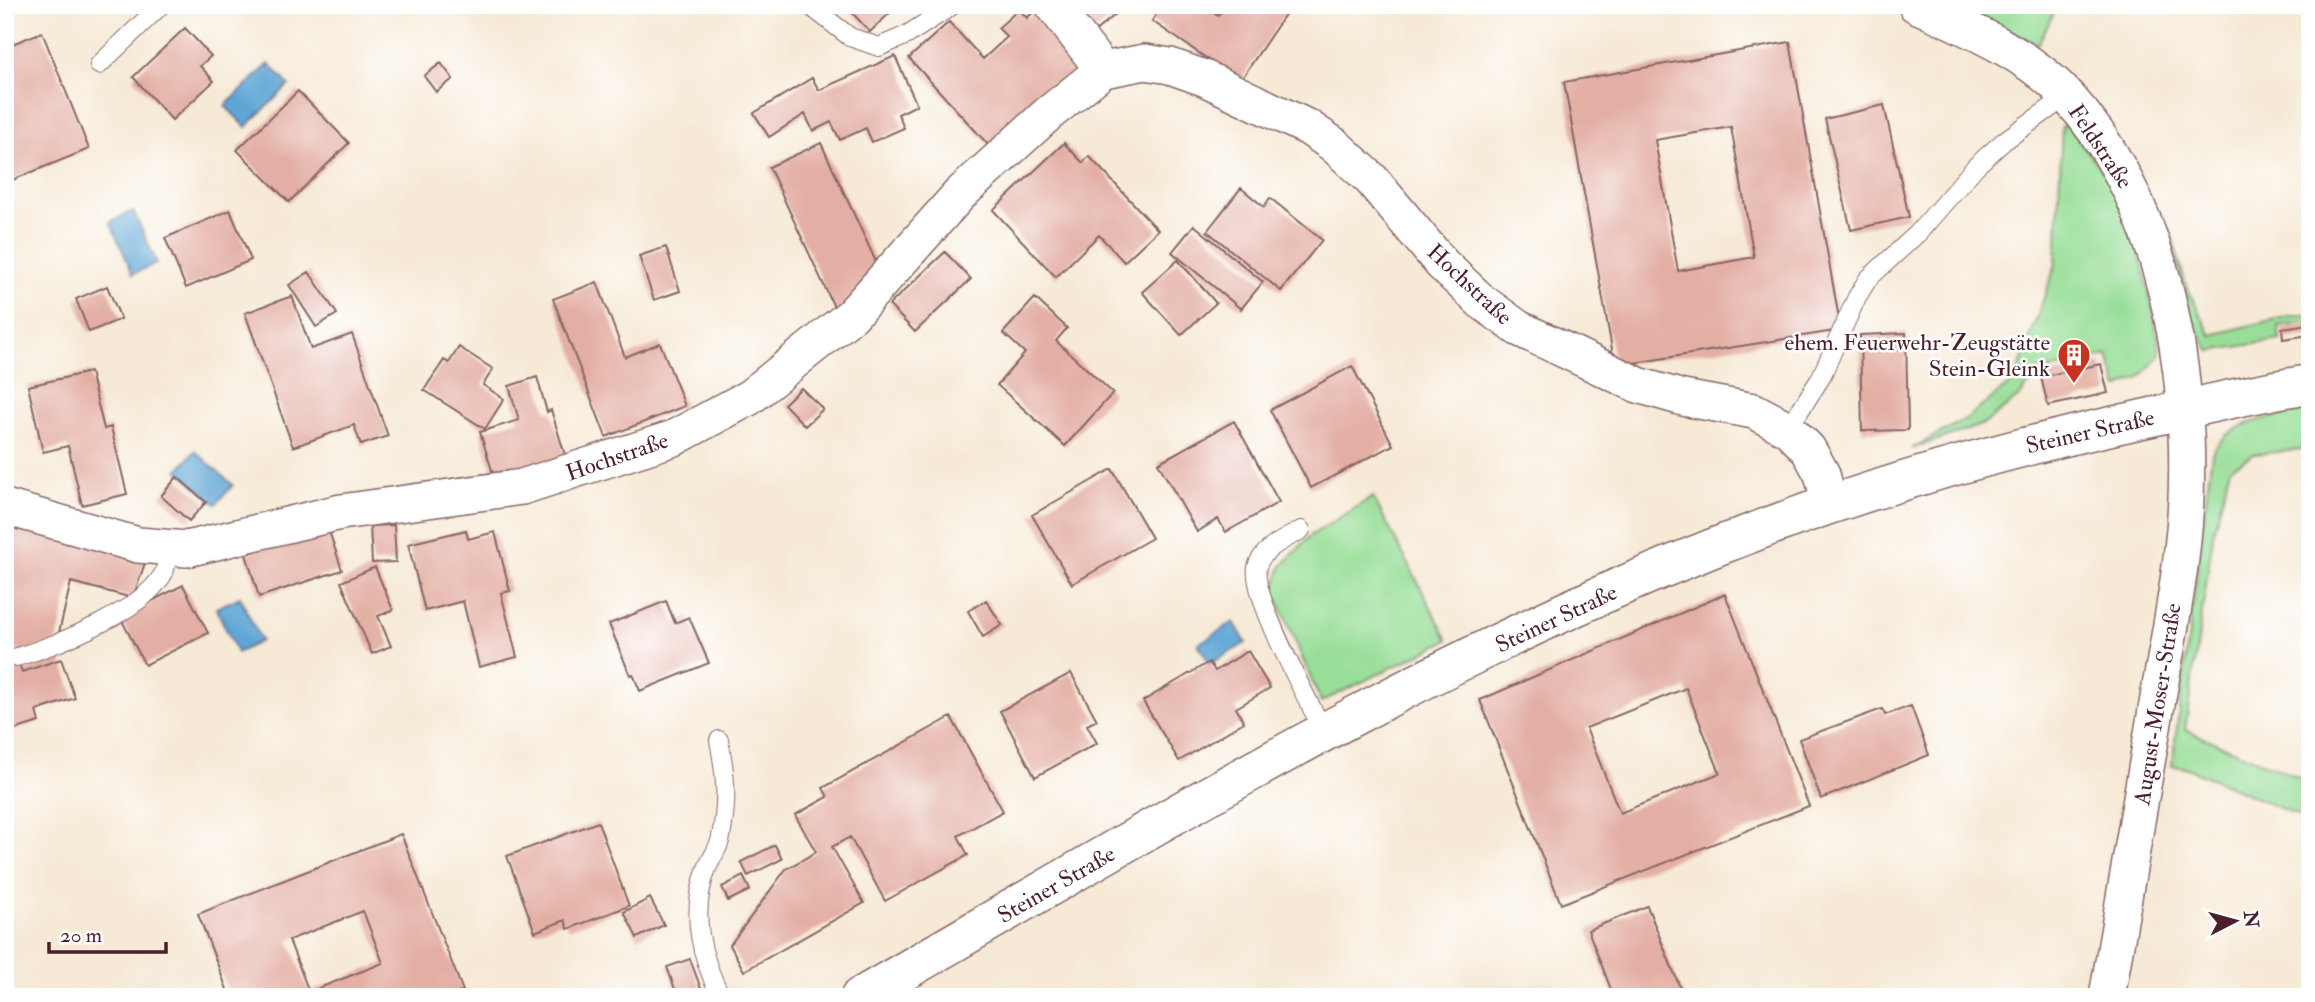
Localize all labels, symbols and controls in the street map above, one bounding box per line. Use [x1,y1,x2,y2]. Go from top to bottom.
street label: Feldstraße [2062,98,2140,194]
street label: Hochstraße [1421,237,1519,331]
place label: ehem. Feuerwehr-Zeugstätte Stein-Gleink [1785,328,2050,383]
building icon: ehem. Feuerwehr-Zeugstätte Stein-Gleink [2055,336,2093,385]
street label: Steiner Straße [2023,403,2158,460]
street label: Hochstraße [562,425,673,487]
street label: Steiner Straße [1491,577,1622,659]
street label: August-Moser-Straße [2127,601,2188,808]
street label: Steiner Straße [992,839,1121,930]
north arrow [2200,886,2270,956]
text: N [2238,909,2264,930]
scale bar [49,911,166,955]
text: 20 m [60,922,102,949]

